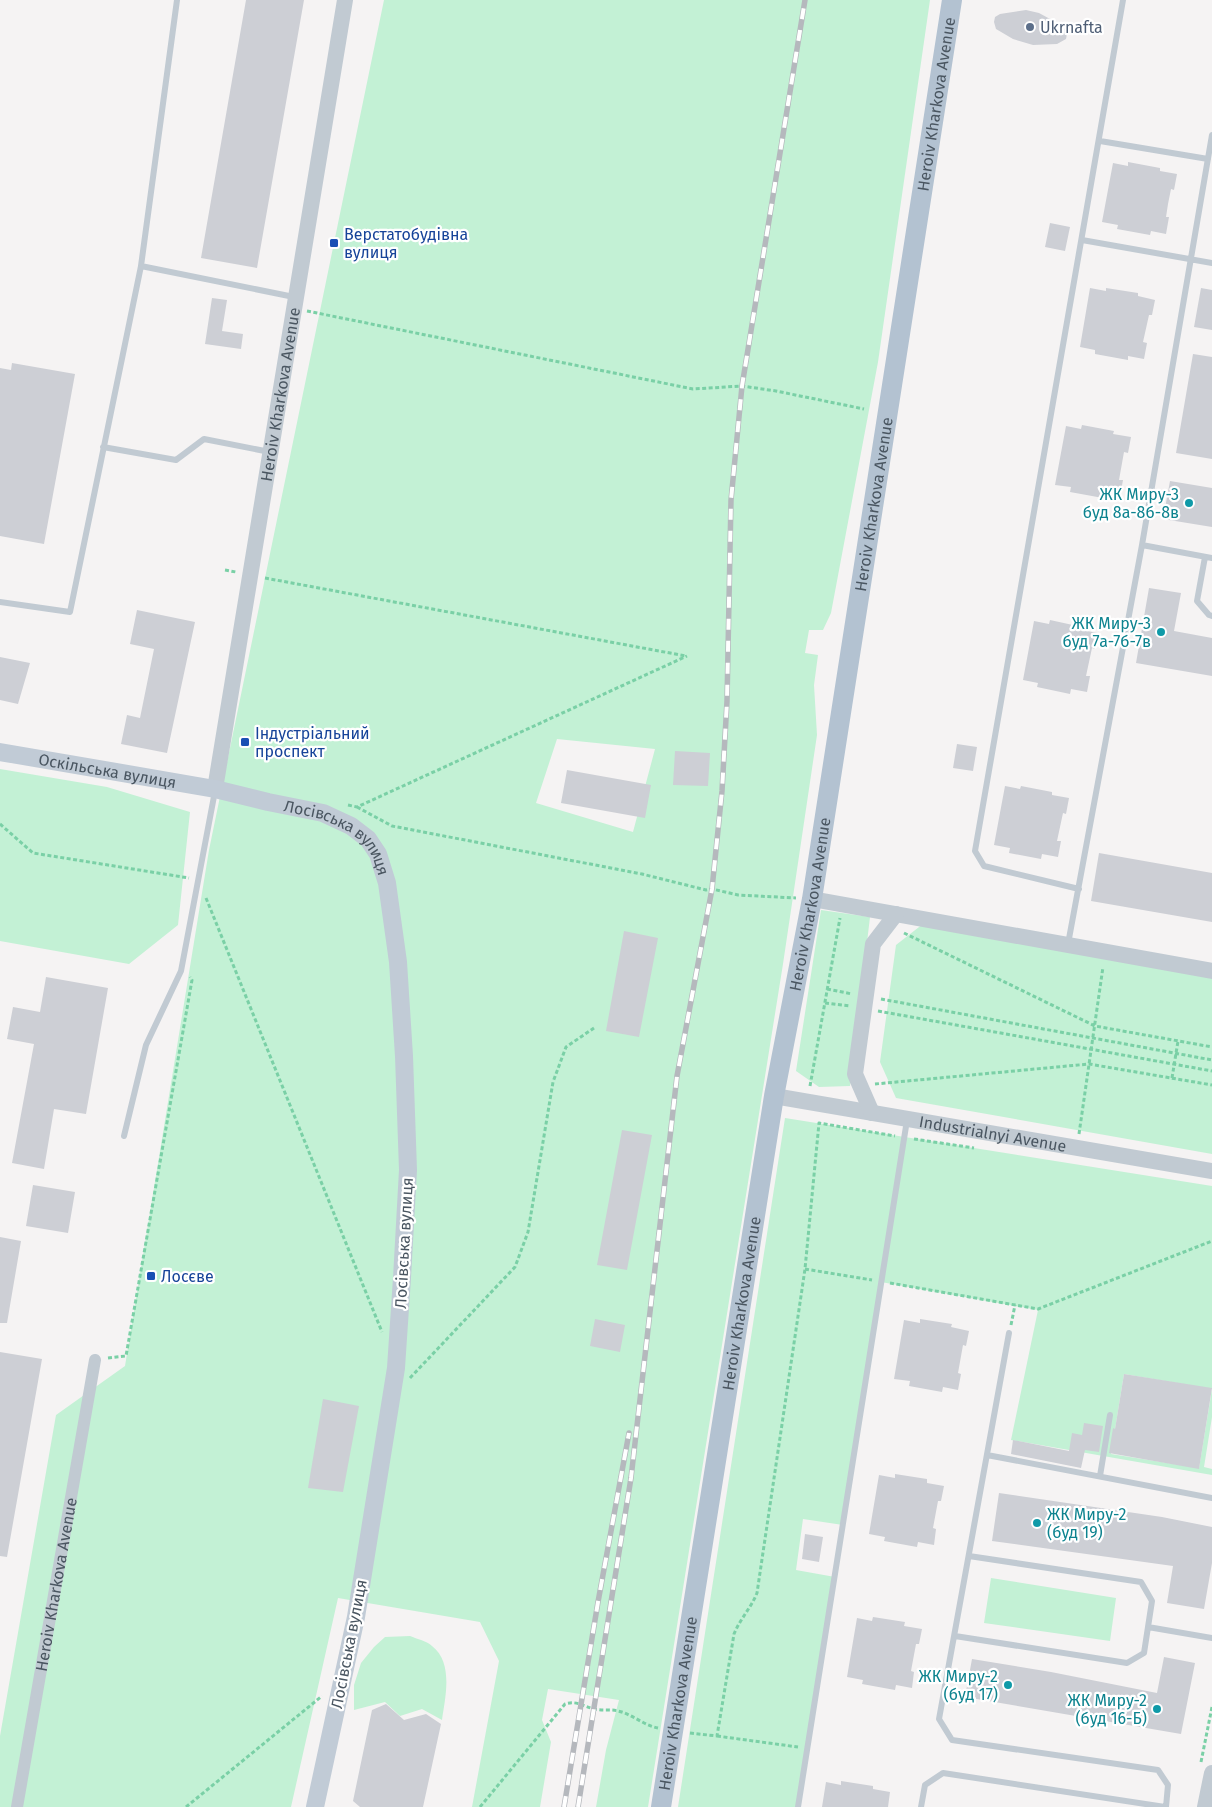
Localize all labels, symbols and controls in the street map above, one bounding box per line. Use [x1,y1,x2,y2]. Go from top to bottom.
street label: Heroiv Kharkova Avenue [913,16,959,193]
place label: Ukrnafta [1040,18,1103,37]
marker: Ukrnafta [1024,21,1036,33]
place label: Верстатобудівна вулиця [344,225,468,262]
marker: Верстатобудівна вулиця [328,237,340,249]
street label: Heroiv Kharkova Avenue [256,306,304,483]
street label: Heroiv Kharkova Avenue [851,416,896,593]
place label: ЖК Миру-3 буд 8а-8б-8в [1083,485,1179,522]
marker: ЖК Миру-3 буд 8а-8б-8в [1183,497,1195,509]
place label: ЖК Миру-3 буд 7а-7б-7в [1062,614,1151,651]
marker: ЖК Миру-3 буд 7а-7б-7в [1155,626,1167,638]
place label: Індустріальний проспект [255,724,370,761]
marker: Індустріальний проспект [239,736,251,748]
street label: Оскільська вулиця [37,749,178,792]
street label: Лосівська вулиця [282,796,393,878]
street label: Heroiv Kharkova Avenue [785,816,834,993]
street label: Industrialnyi Avenue [918,1112,1068,1155]
street label: Лосівська вулиця [391,1177,417,1309]
street label: Heroiv Kharkova Avenue [718,1215,764,1392]
place label: Лосєве [161,1267,214,1286]
marker: Лосєве [145,1270,157,1282]
street label: Heroiv Kharkova Avenue [31,1496,80,1673]
place label: ЖК Миру-2 (буд 19) [1047,1505,1126,1542]
marker: ЖК Миру-2 (буд 19) [1031,1517,1043,1529]
street label: Лосівська вулиця [327,1578,371,1710]
street label: Heroiv Kharkova Avenue [654,1615,701,1792]
place label: ЖК Миру-2 (буд 17) [919,1667,998,1704]
marker: ЖК Миру-2 (буд 17) [1002,1679,1014,1691]
place label: ЖК Миру-2 (буд 16-Б) [1068,1691,1147,1728]
marker: ЖК Миру-2 (буд 16-Б) [1151,1703,1163,1715]

